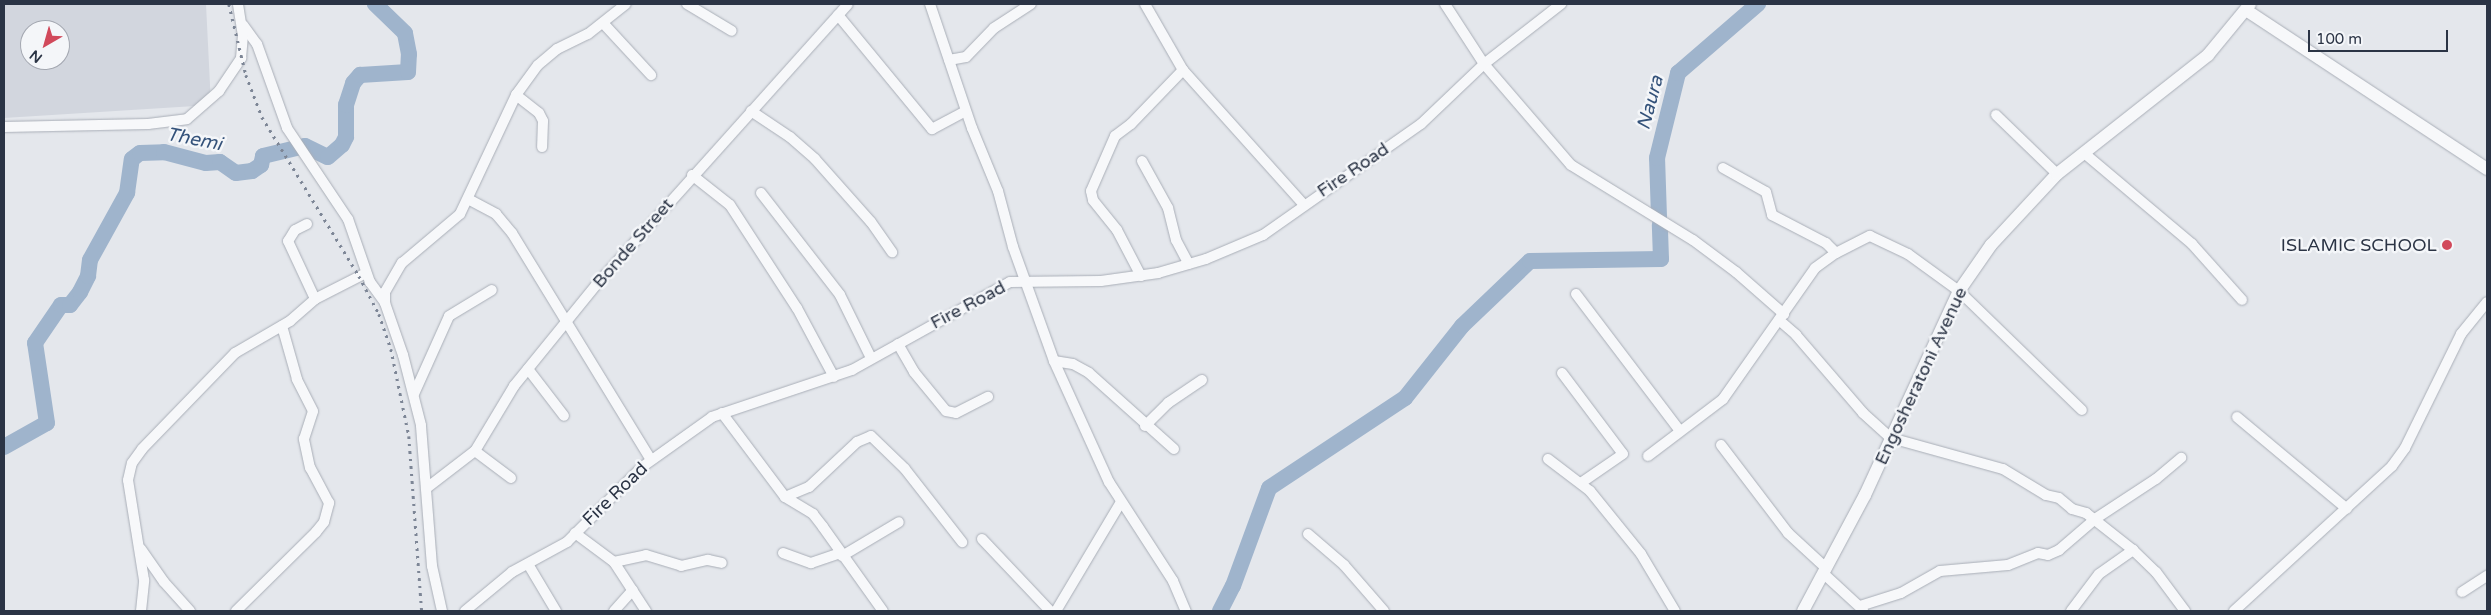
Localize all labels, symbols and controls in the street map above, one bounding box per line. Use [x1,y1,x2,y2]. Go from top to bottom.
north arrow [20,20,70,70]
scale bar [2311,20,2451,52]
text: 100 m [2316,30,2362,48]
text: N [26,46,46,67]
water label: Naura [1633,73,1669,133]
water label: Themi [164,123,224,157]
street label: Fire Road [1313,138,1393,202]
street label: Bonde Street [588,194,678,292]
place label: ISLAMIC SCHOOL [2281,234,2437,256]
marker: ISLAMIC SCHOOL [2441,239,2453,251]
street label: Fire Road [927,276,1009,334]
street label: Engosheratoni Avenue [1870,284,1972,468]
street label: Fire Road [578,458,652,530]

